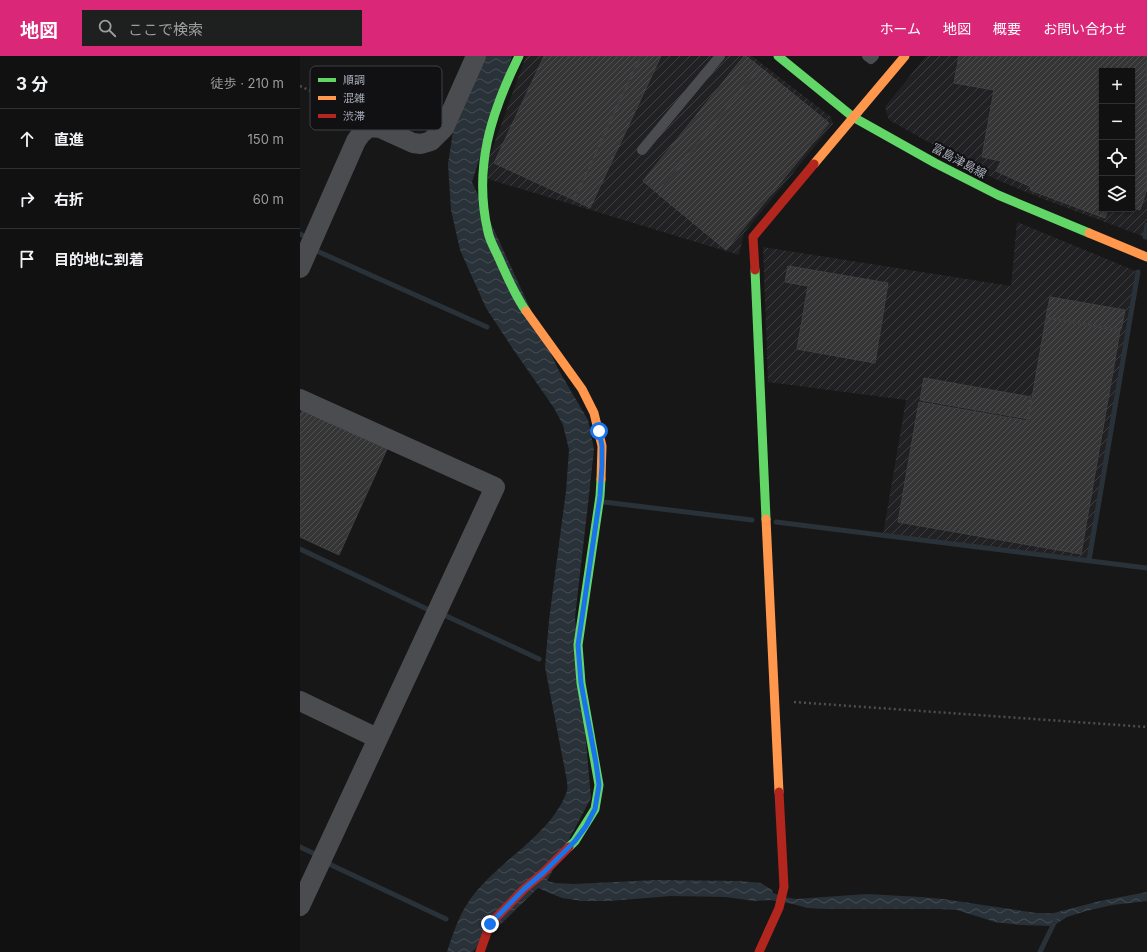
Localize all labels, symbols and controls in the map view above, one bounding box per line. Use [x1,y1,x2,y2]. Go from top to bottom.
search box [82,10,362,46]
icon: search [96,17,118,39]
text: 地図 [20,19,58,42]
text: ここで検索 [128,20,203,39]
text: ホーム [879,20,921,37]
text: 地図 [943,20,971,37]
text: 概要 [993,20,1021,37]
text: お問い合わせ [1043,20,1127,37]
legend [310,66,442,130]
map controls [1099,68,1135,212]
button: + [1099,68,1135,104]
text: 順調 [343,73,365,87]
text: 3 分 [16,74,48,94]
text: 徒歩 · 210 m [210,75,284,91]
text: 混雑 [343,91,365,105]
button: − [1099,104,1135,140]
text: 渋滞 [343,109,365,123]
icon: ahead [16,128,38,150]
text: 直進 [54,130,84,149]
text: 150 m [248,131,284,147]
street label: 富島津島線 [929,140,989,181]
button: locate [1099,140,1135,176]
button: layers [1099,176,1135,212]
icon: right [16,188,38,210]
text: 右折 [54,190,84,209]
text: 60 m [253,191,284,207]
icon: arrive [16,248,38,270]
text: 目的地に到着 [54,250,144,269]
route start [590,422,608,440]
route end [481,915,499,933]

